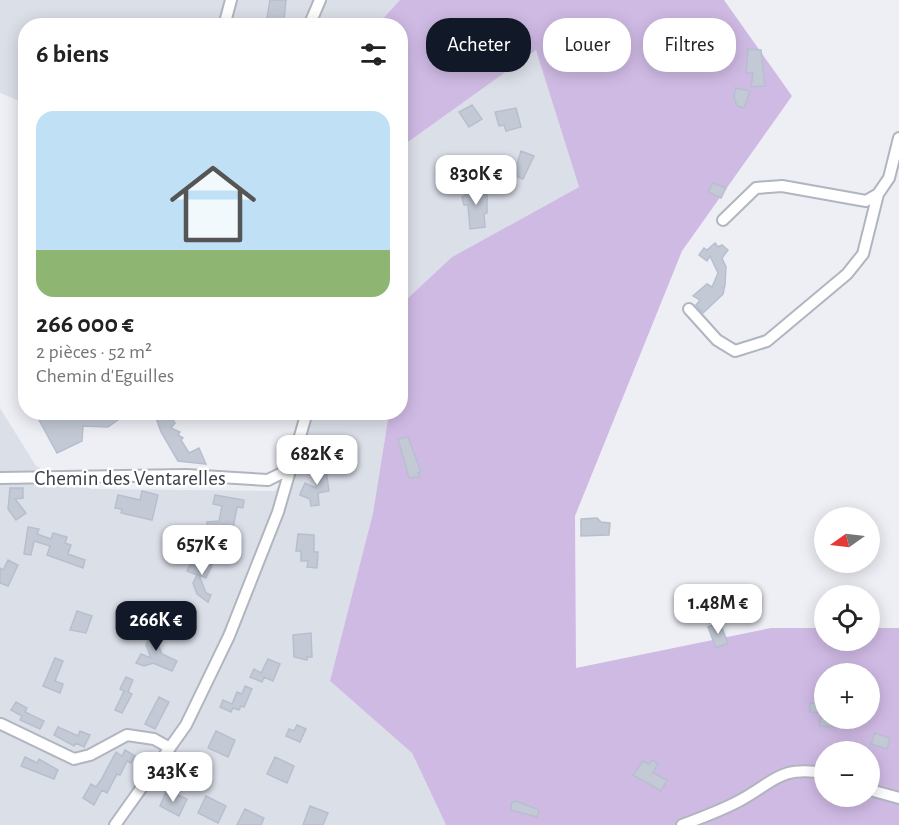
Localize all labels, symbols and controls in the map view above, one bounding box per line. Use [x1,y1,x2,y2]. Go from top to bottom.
chip: Acheter [426,18,531,72]
chip: Louer [543,18,631,72]
chip: Filtres [643,18,736,72]
icon: filters [357,38,390,71]
text: 6 biens [36,41,109,67]
icon: home [159,150,267,258]
pin: 830K € [427,155,525,206]
text: 830K € [450,164,502,184]
text: 266 000 € [36,311,134,337]
text: 2 pièces · 52 m² [36,342,152,362]
text: Chemin d'Eguilles [36,366,174,386]
pin: 682K € [268,435,366,486]
text: 682K € [291,444,343,464]
street label: Chemin des Ventarelles [34,468,226,489]
north arrow [814,507,880,573]
map controls [814,507,880,807]
pin: 657K € [153,525,251,576]
text: 657K € [177,534,227,554]
pin: 1.48M € [663,584,773,635]
button: locate [814,585,880,651]
text: 1.48M € [688,593,748,613]
pin: 266K € [107,601,205,652]
text: 266K € [130,610,182,630]
button: + [814,663,880,729]
button: − [814,741,880,807]
pin: 343K € [124,752,222,803]
text: 343K € [147,761,199,781]

